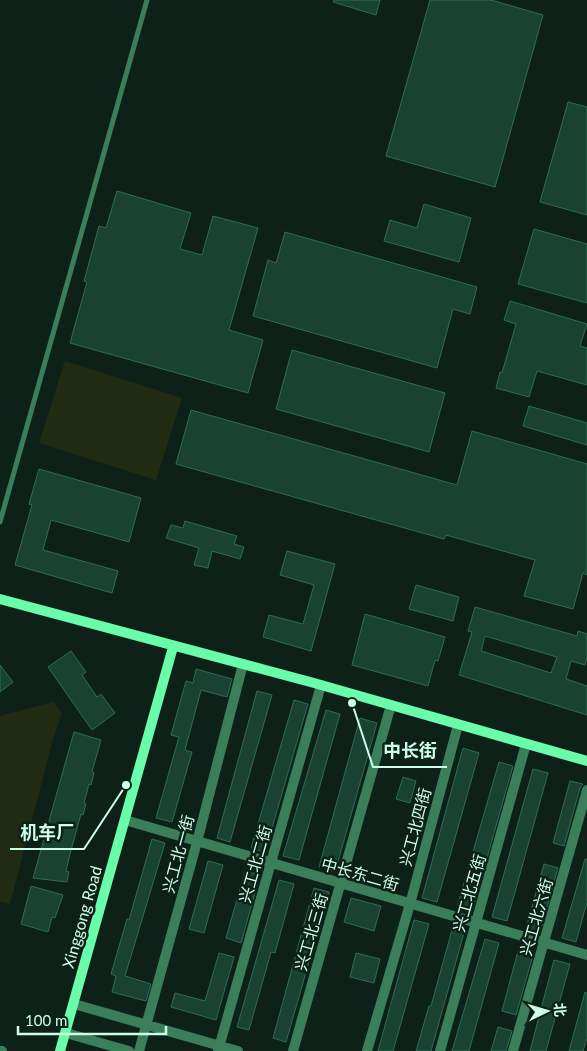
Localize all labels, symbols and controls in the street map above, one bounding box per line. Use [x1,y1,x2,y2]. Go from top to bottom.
callout: 中长街 [373,734,447,767]
text: 中长街 [383,739,437,761]
street label: 兴工北四街 [395,786,434,868]
street label: 兴工北一街 [158,813,197,895]
callout: 机车厂 [10,816,84,849]
text: 机车厂 [20,821,74,843]
street label: 兴工北二街 [234,823,275,905]
street label: 兴工北五街 [448,852,489,934]
street label: 中长东二街 [319,853,401,894]
street label: Xinggong Road [58,864,105,970]
street label: 兴工北六街 [515,876,556,958]
street label: 兴工北三街 [290,891,331,973]
north arrow [522,986,572,1036]
text: 北 [551,1002,570,1018]
scale bar [18,1004,165,1036]
text: 100 m [25,1011,67,1029]

